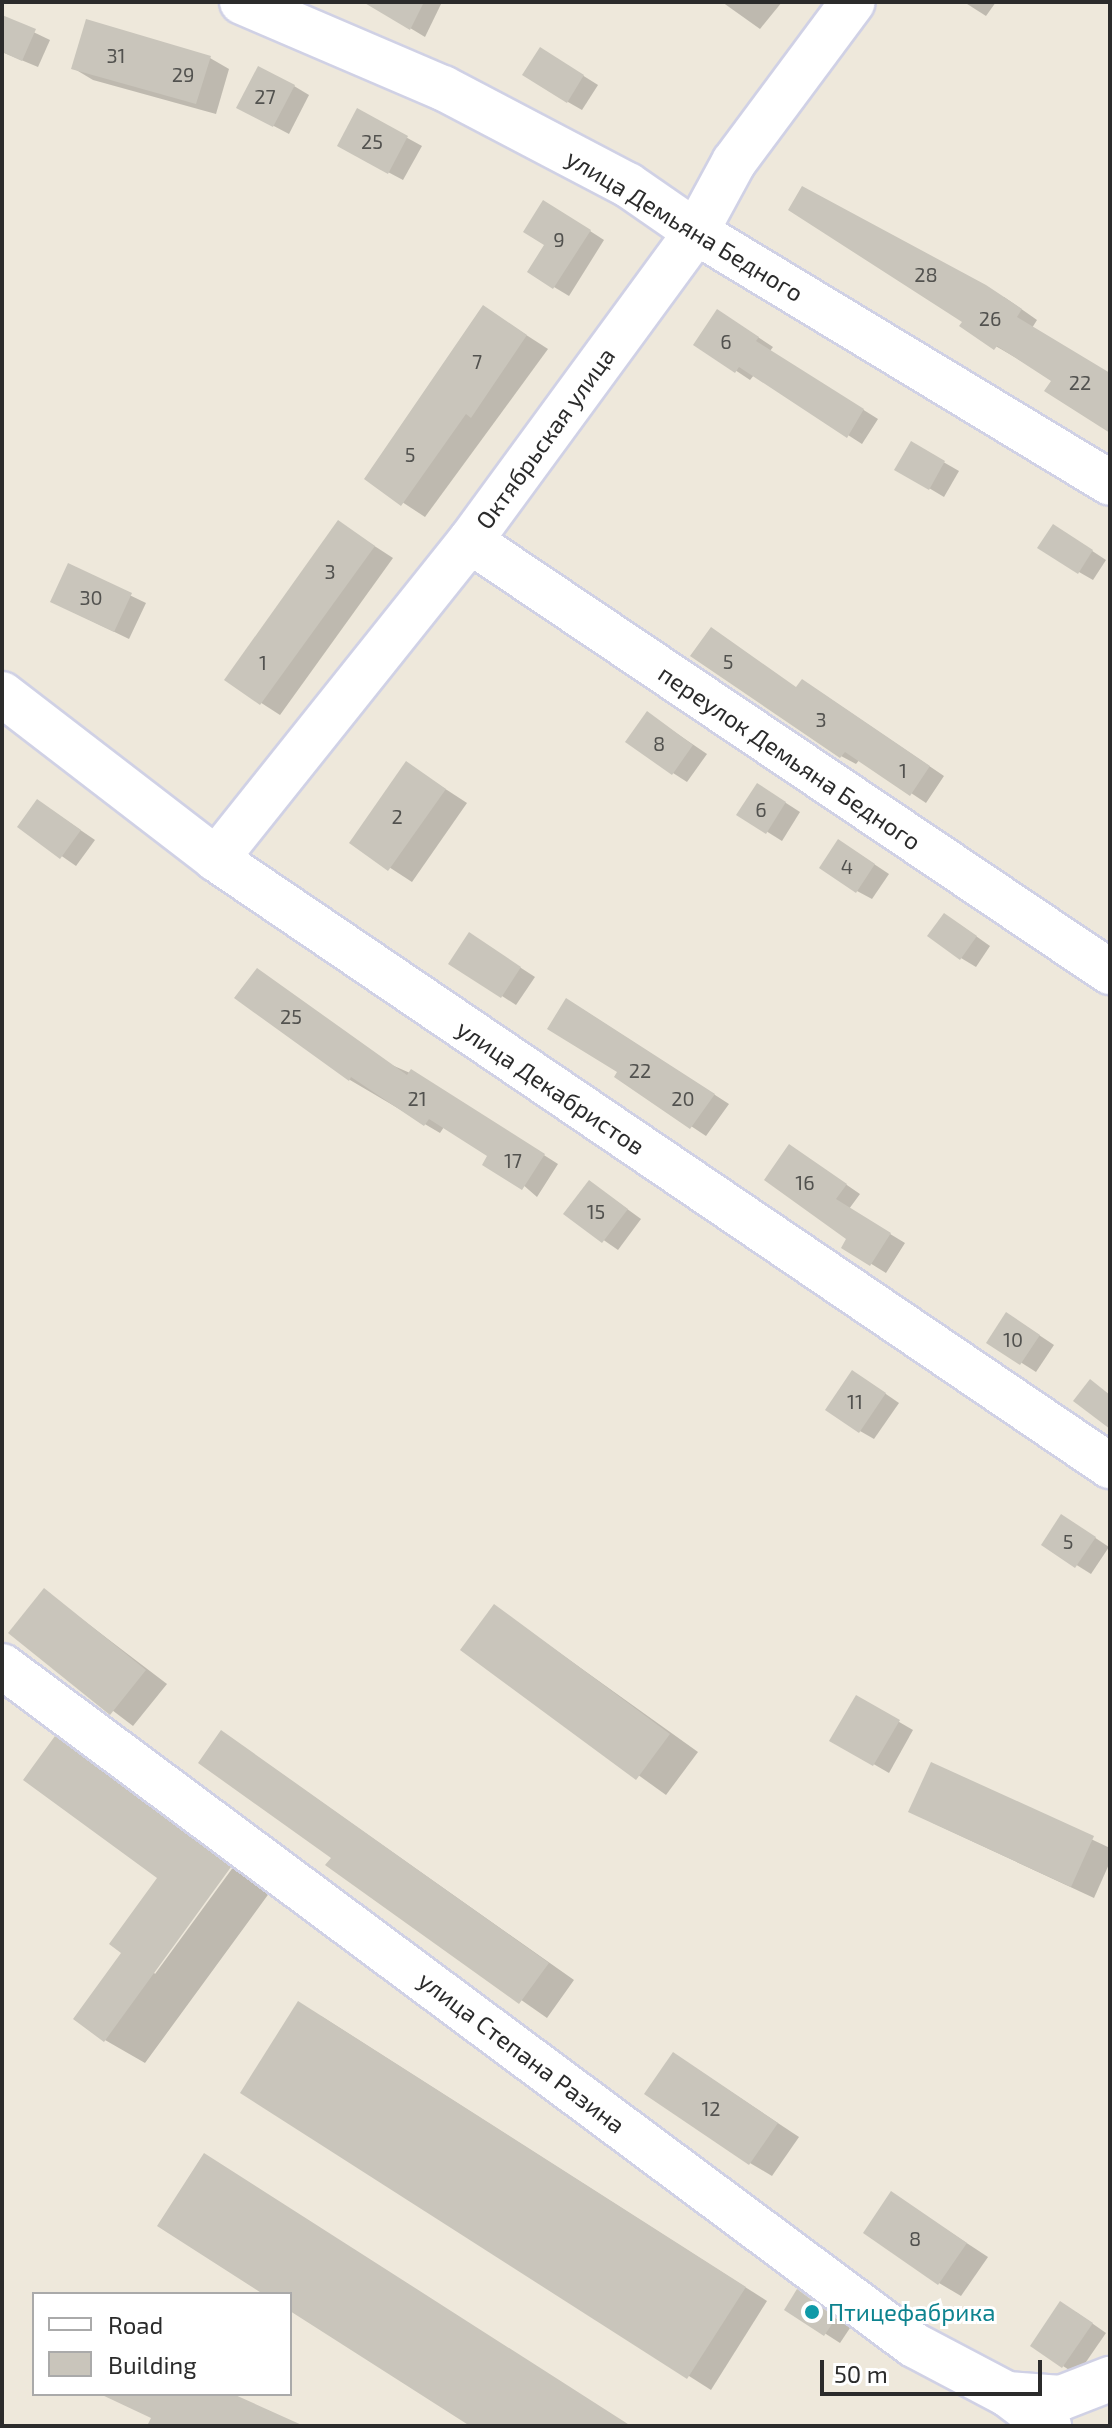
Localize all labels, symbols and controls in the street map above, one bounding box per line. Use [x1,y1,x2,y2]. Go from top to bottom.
house number: 31 [106,43,126,67]
house number: 29 [172,62,194,86]
house number: 27 [254,84,276,108]
house number: 25 [361,129,383,153]
street label: улица Демьяна Бедного [561,143,809,307]
house number: 9 [553,227,565,251]
house number: 28 [914,262,938,286]
house number: 26 [979,306,1001,330]
house number: 6 [720,329,732,353]
street label: Октябрьская улица [470,342,620,534]
house number: 7 [472,349,482,373]
house number: 22 [1069,370,1091,394]
house number: 5 [405,442,415,466]
house number: 3 [324,559,336,583]
house number: 30 [79,585,103,609]
house number: 5 [723,649,733,673]
house number: 1 [259,650,267,674]
street label: переулок Демьяна Бедного [653,658,927,856]
house number: 3 [815,707,827,731]
house number: 8 [653,731,665,755]
house number: 1 [899,758,907,782]
house number: 6 [755,797,767,821]
house number: 2 [391,804,403,828]
house number: 4 [841,854,853,878]
house number: 25 [280,1004,302,1028]
street label: улица Декабристов [452,1013,650,1161]
house number: 22 [629,1058,651,1082]
house number: 21 [407,1086,427,1110]
house number: 20 [671,1086,695,1110]
house number: 17 [504,1148,522,1172]
house number: 16 [795,1170,815,1194]
house number: 15 [587,1199,605,1223]
house number: 10 [1003,1327,1023,1351]
house number: 11 [847,1389,863,1413]
house number: 5 [1063,1529,1073,1553]
street label: улица Степана Разина [413,1965,631,2139]
house number: 12 [701,2096,721,2120]
house number: 8 [909,2226,921,2250]
legend [32,2292,292,2396]
place label: Птицефабрика [828,2298,995,2326]
marker: Птицефабрика [803,2303,821,2321]
text: Road [108,2310,163,2339]
scale bar [824,2344,1046,2394]
text: Building [108,2350,197,2379]
text: 50 m [834,2359,888,2388]

